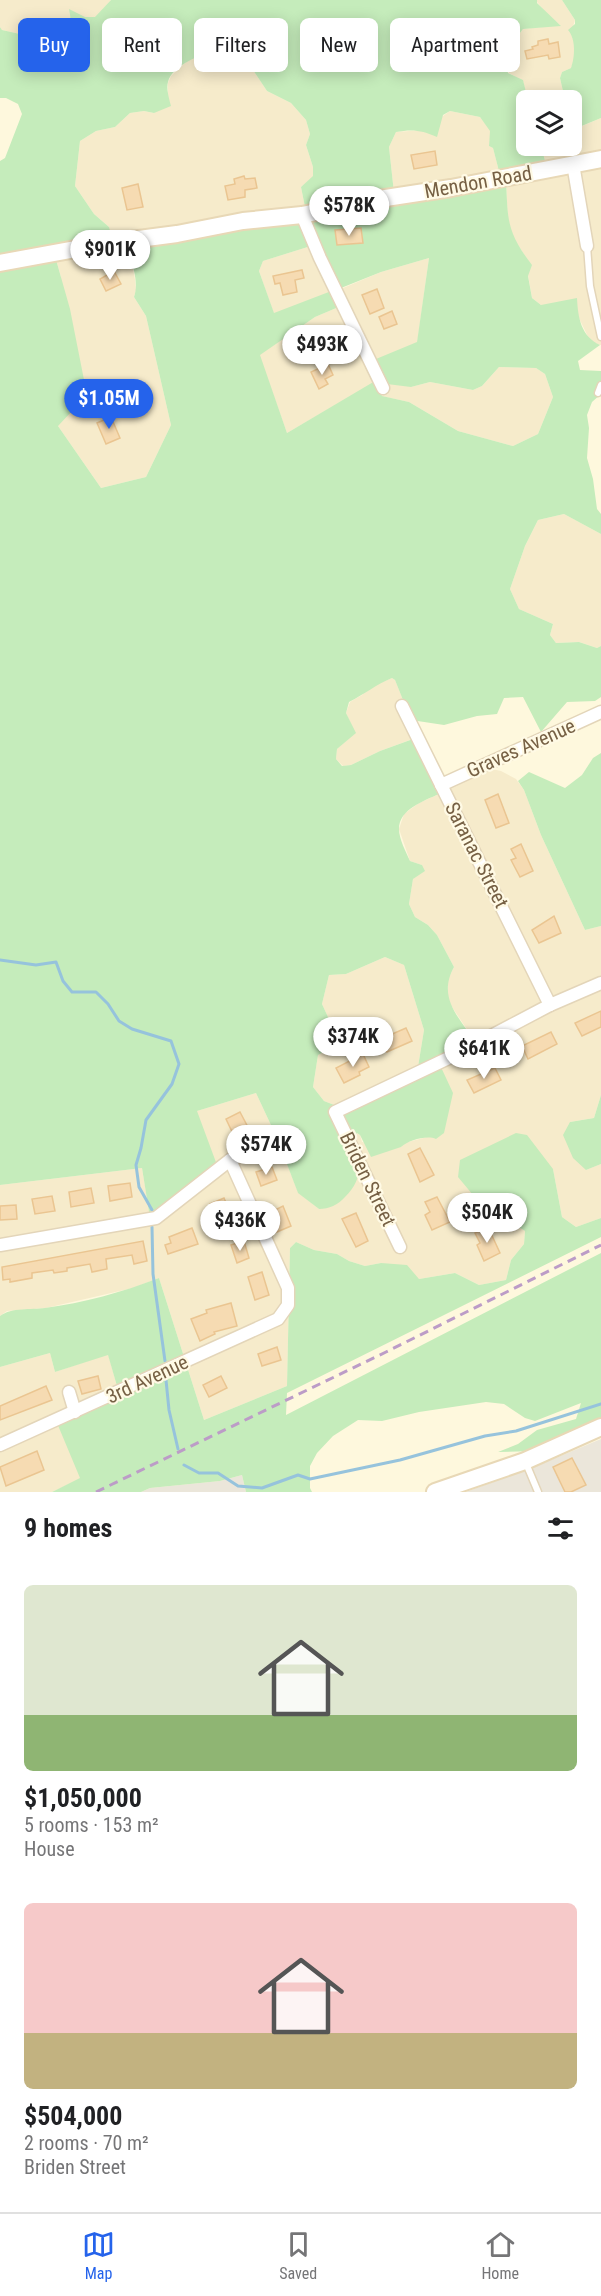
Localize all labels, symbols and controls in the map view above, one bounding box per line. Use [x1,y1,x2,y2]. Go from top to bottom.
chip: Buy [18,18,90,72]
chip: Rent [102,18,182,72]
chip: Filters [194,18,288,72]
chip: New [300,18,378,72]
chip: Apartment [390,18,520,72]
map controls [516,90,582,156]
button: layers [516,90,582,156]
street label: Mendon Road [422,161,534,203]
pin: $578K [307,186,391,237]
text: $578K [323,193,375,217]
pin: $901K [68,230,152,281]
text: $901K [84,237,136,261]
pin: $493K [280,325,364,376]
text: $493K [296,332,348,356]
pin: $1.05M [60,379,158,430]
text: $1.05M [78,386,140,410]
street label: Graves Avenue [463,713,579,783]
street label: Saranac Street [440,798,514,912]
pin: $374K [311,1017,395,1068]
text: $374K [327,1024,379,1048]
pin: $641K [442,1029,526,1080]
text: $641K [458,1036,510,1060]
pin: $574K [224,1125,308,1176]
street label: Briden Street [335,1128,401,1230]
text: $574K [240,1132,292,1156]
pin: $504K [445,1193,529,1244]
text: $504K [461,1200,513,1224]
pin: $436K [198,1201,282,1252]
text: $436K [214,1208,266,1232]
street label: 3rd Avenue [102,1350,192,1408]
icon: filters [544,1512,577,1545]
text: 9 homes [24,1513,112,1543]
icon: home [247,1624,355,1732]
text: $1,050,000 [24,1783,142,1813]
text: 5 rooms · 153 m² [24,1813,159,1837]
text: House [24,1837,75,1861]
icon: home [247,1942,355,2050]
text: $504,000 [24,2101,122,2131]
text: 2 rooms · 70 m² [24,2131,149,2155]
text: Briden Street [24,2155,126,2179]
tab: Map [82,2228,115,2283]
tab: Saved [279,2228,317,2283]
tab: Home [481,2228,519,2283]

